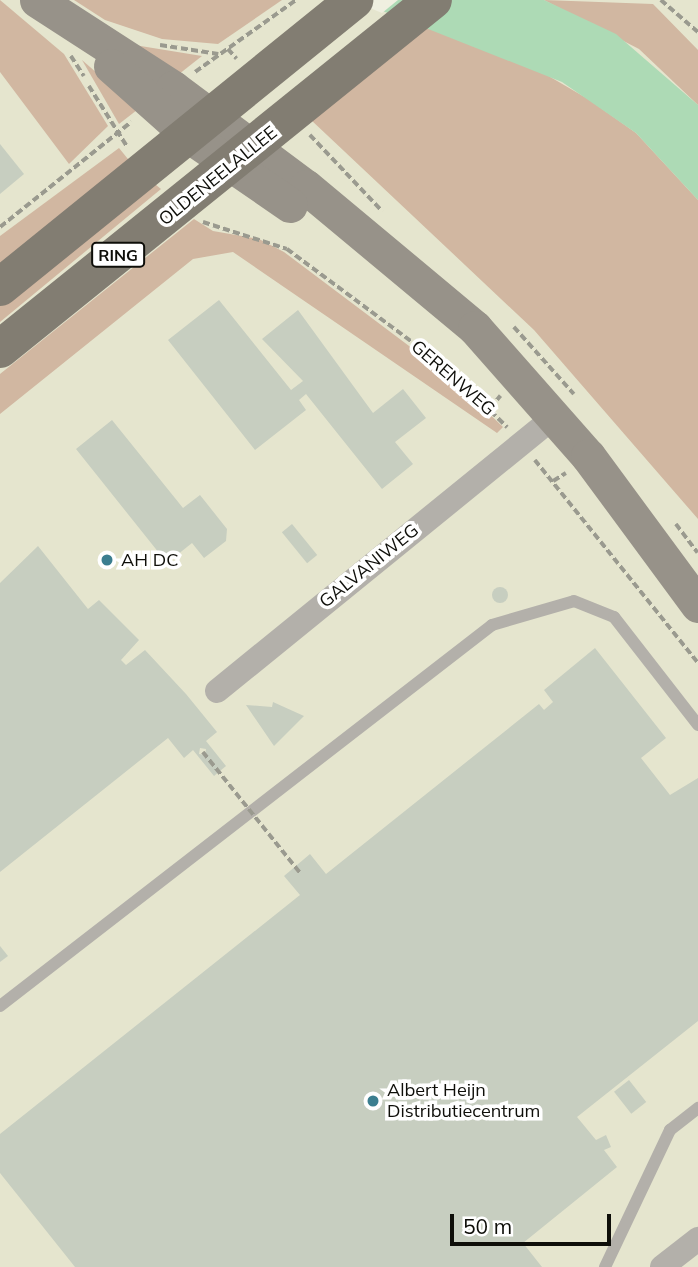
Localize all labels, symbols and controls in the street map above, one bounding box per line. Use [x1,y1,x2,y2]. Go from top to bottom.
street label: OLDENEELALLEE [155,122,281,230]
road number: RING [90,243,146,268]
street label: GERENWEG [407,336,499,420]
street label: GALVANIWEG [315,520,423,612]
place label: AH DC [121,549,178,571]
marker: AH DC [99,552,115,568]
place label: Albert Heijn Distributiecentrum [387,1080,540,1122]
marker: Albert Heijn Distributiecentrum [365,1093,381,1109]
scale bar [453,1200,614,1244]
text: 50 m [463,1213,512,1239]

